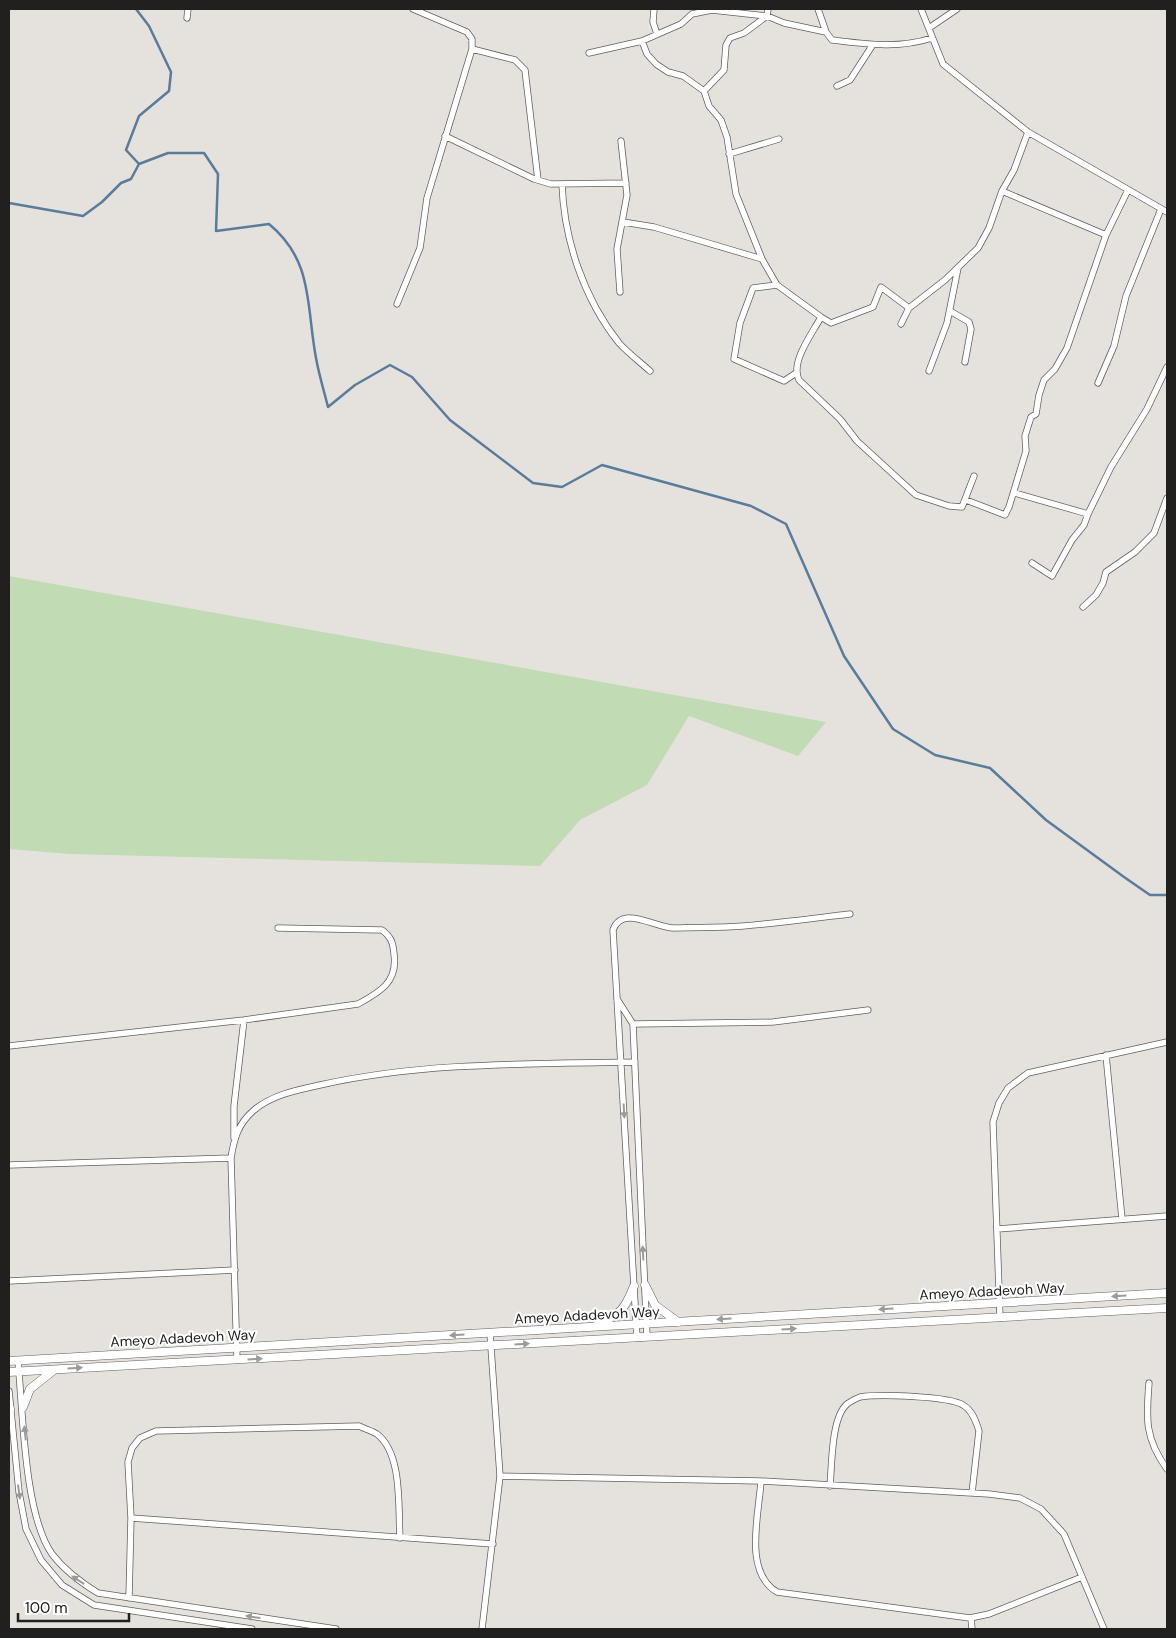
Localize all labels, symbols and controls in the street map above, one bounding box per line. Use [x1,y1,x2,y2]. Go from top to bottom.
one-way arrow [621,1103,629,1119]
one-way arrow [639,1245,647,1261]
street label: Ameyo Adadevoh Way [919,1278,1065,1304]
one-way arrow [1110,1292,1126,1300]
street label: Ameyo Adadevoh Way [514,1302,660,1328]
one-way arrow [878,1306,894,1314]
one-way arrow [716,1316,732,1324]
street label: Ameyo Adadevoh Way [110,1325,256,1351]
one-way arrow [781,1325,797,1333]
one-way arrow [449,1331,465,1339]
one-way arrow [514,1339,530,1347]
one-way arrow [247,1354,263,1362]
one-way arrow [67,1364,83,1372]
one-way arrow [21,1425,29,1441]
one-way arrow [15,1484,23,1500]
one-way arrow [72,1576,85,1585]
scale bar [18,1590,129,1622]
text: 100 m [25,1598,68,1618]
one-way arrow [244,1613,260,1621]

